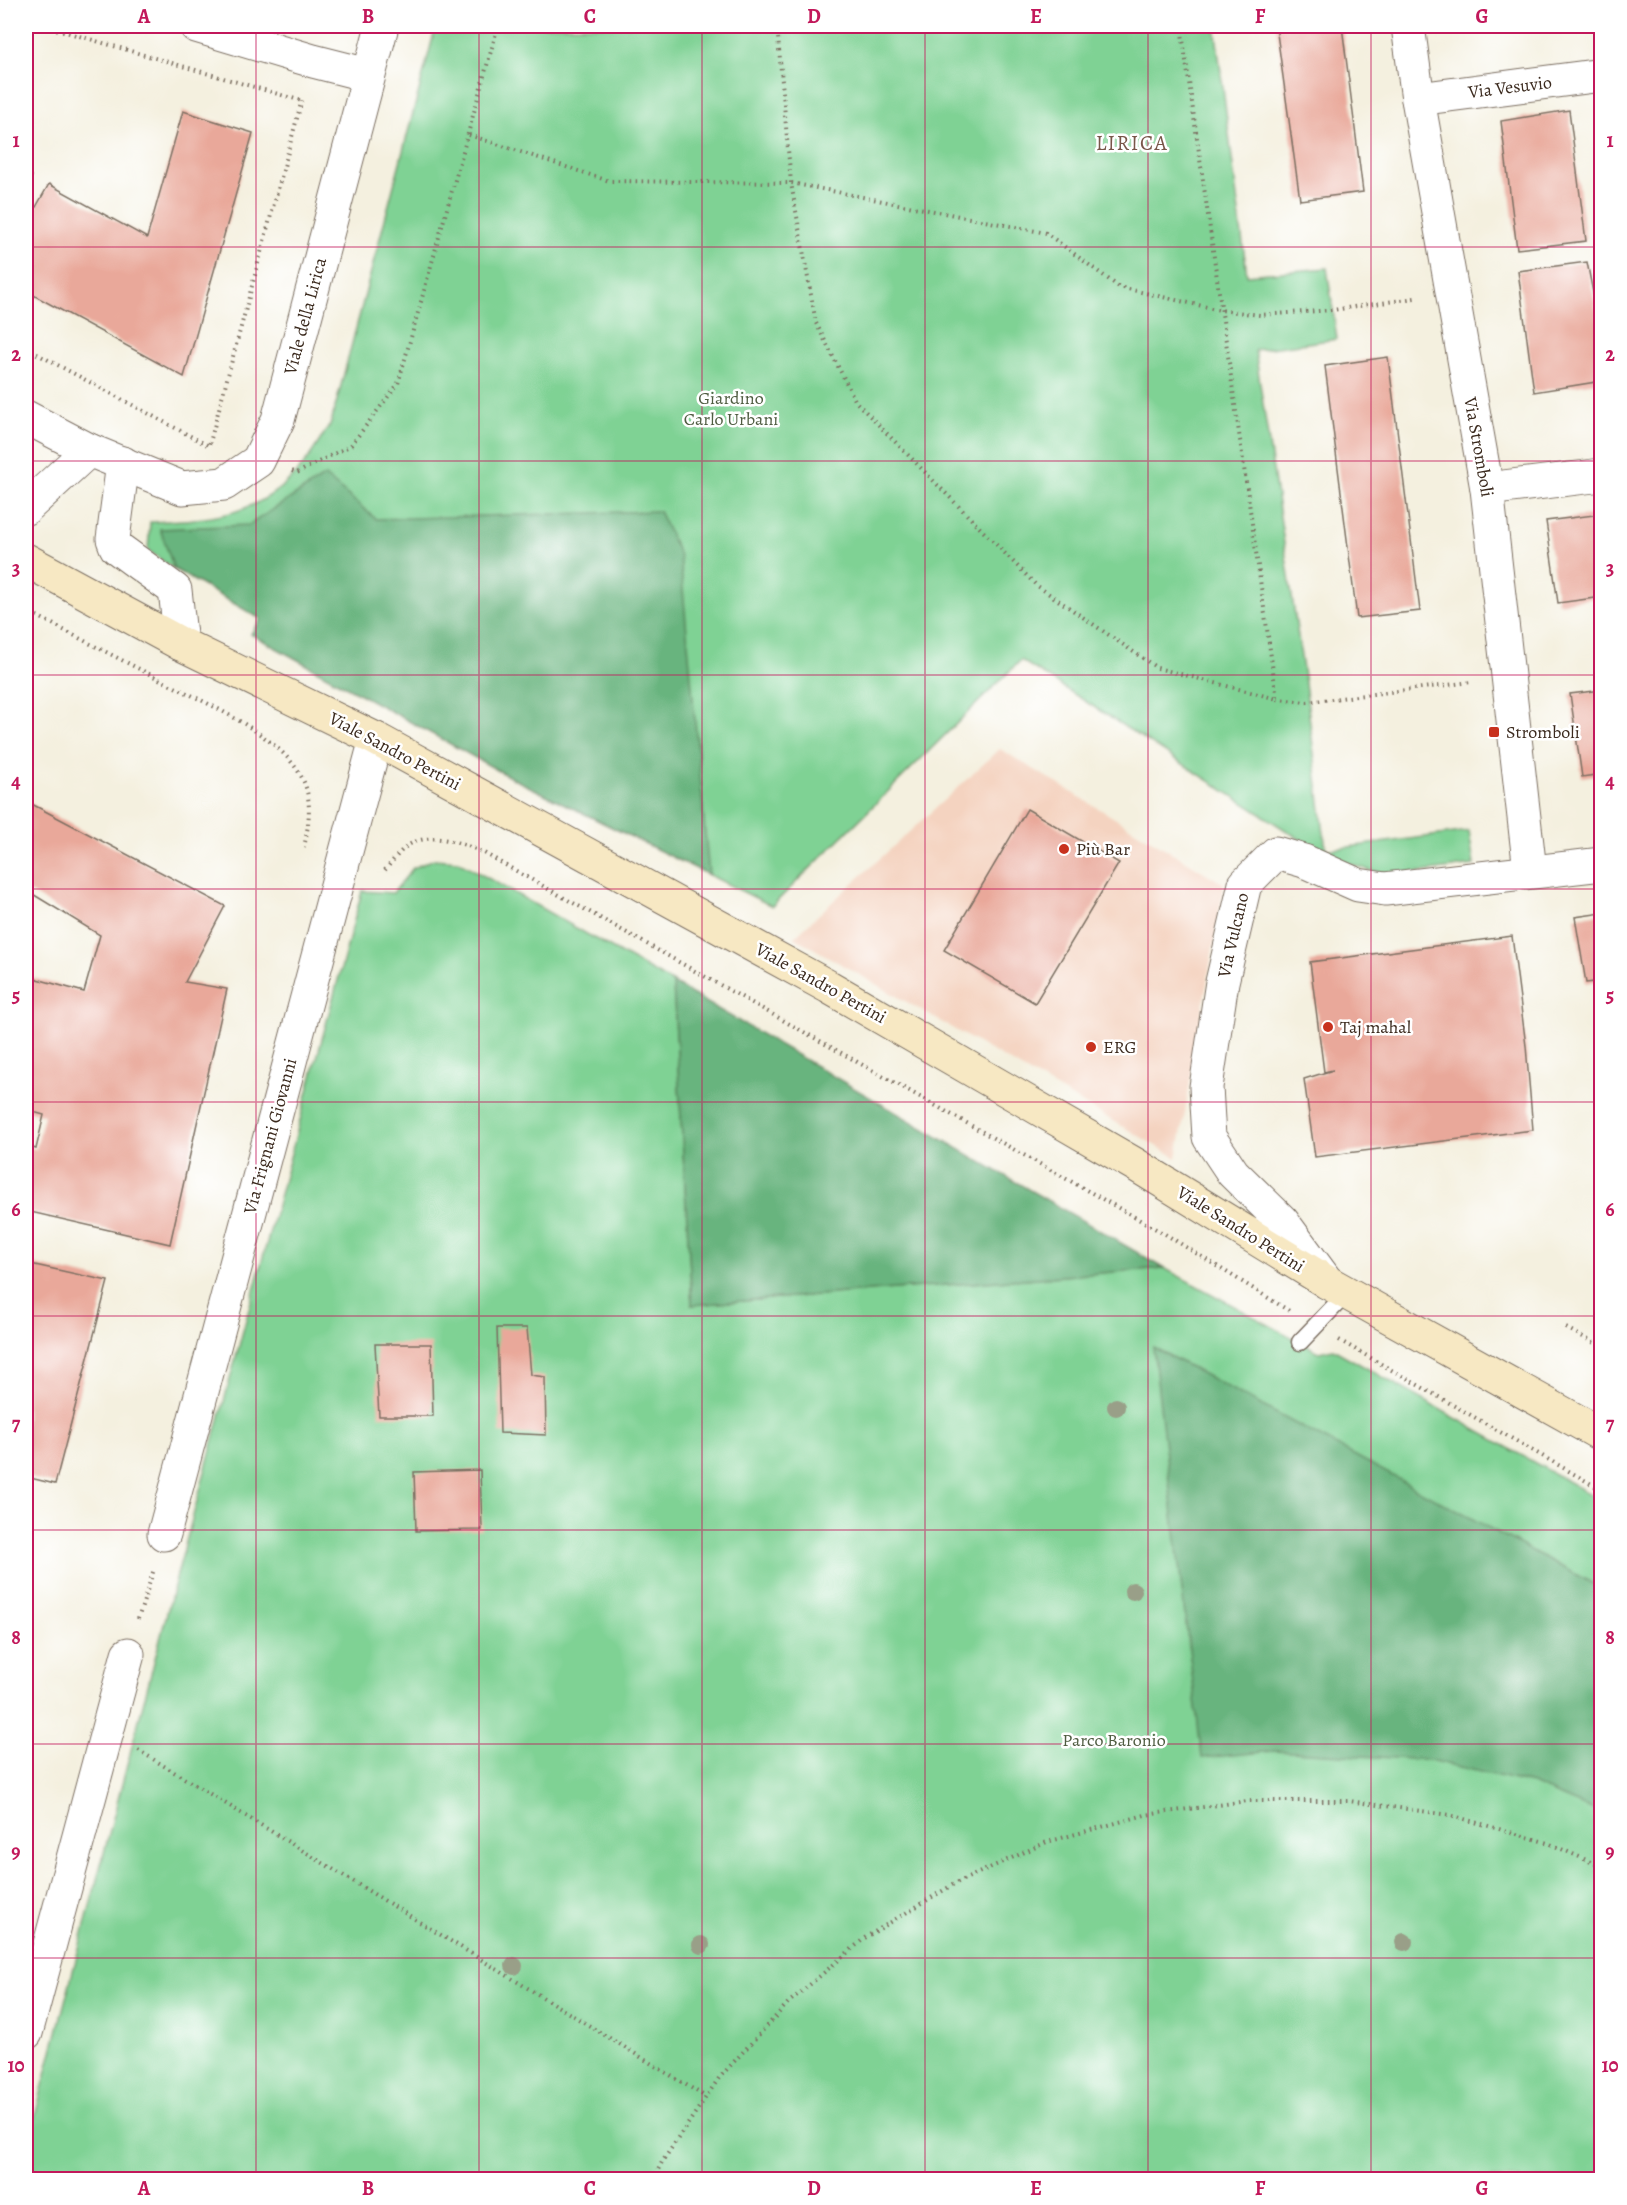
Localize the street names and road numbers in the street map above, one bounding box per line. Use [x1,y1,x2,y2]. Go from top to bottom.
street label: Via Vesuvio [1466,70,1553,104]
street label: Viale della Lirica [278,254,332,378]
street label: Via Stromboli [1458,394,1500,499]
street label: Viale Sandro Pertini [324,706,465,796]
street label: Via Vulcano [1211,890,1254,981]
street label: Viale Sandro Pertini [750,937,891,1029]
street label: Via Frignani Giovanni [237,1056,302,1217]
street label: Viale Sandro Pertini [1172,1180,1309,1278]

